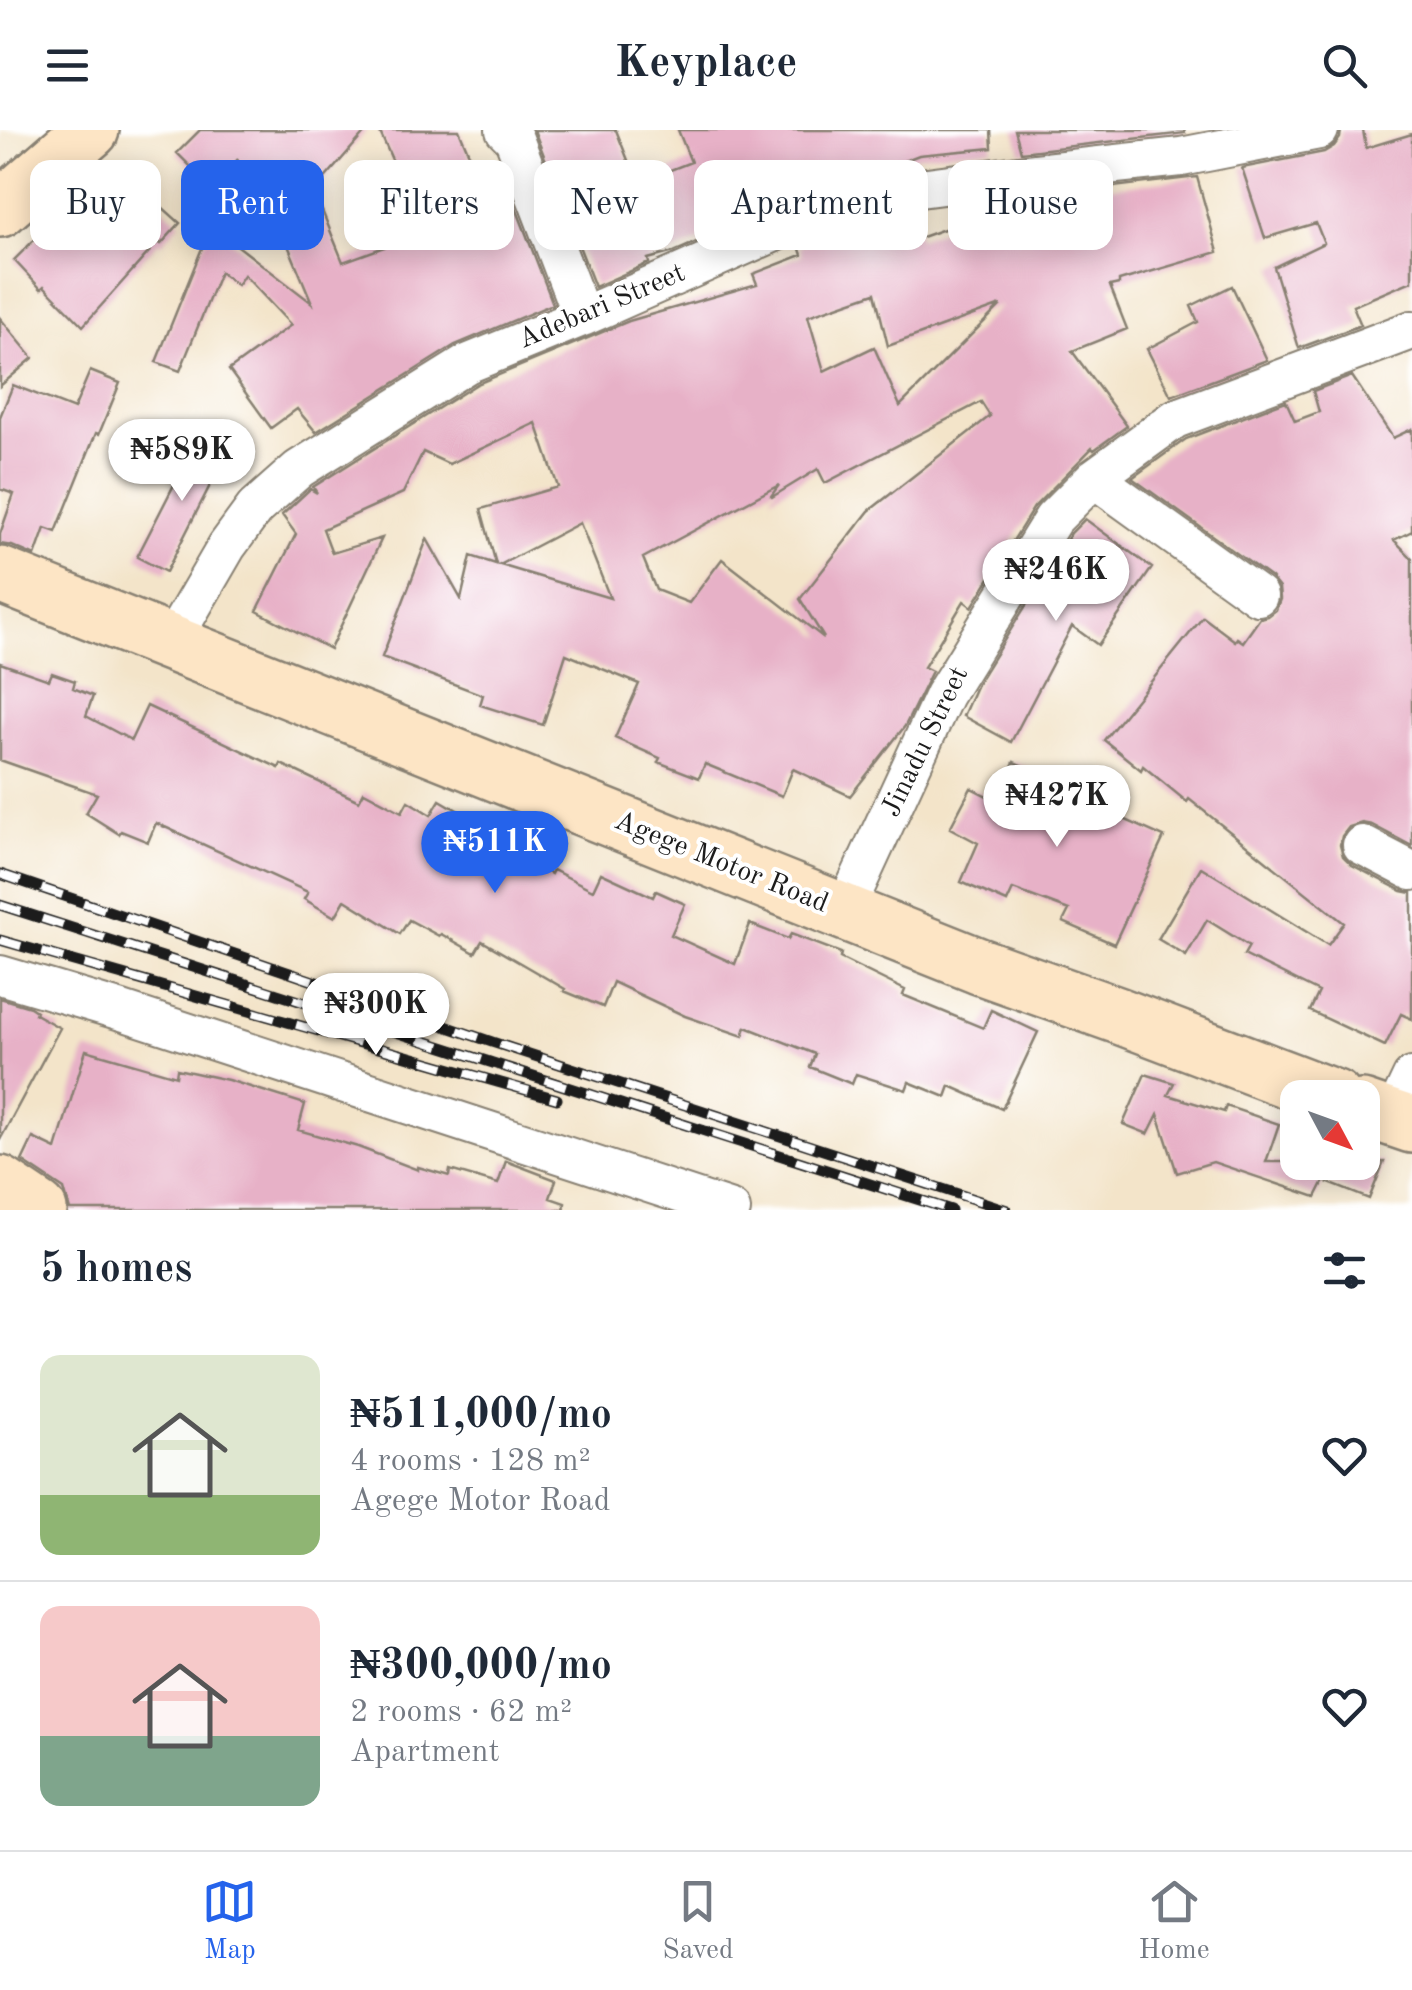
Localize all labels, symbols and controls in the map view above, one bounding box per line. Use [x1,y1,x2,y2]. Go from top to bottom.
icon: menu [40,38,95,93]
icon: search [1317,38,1372,93]
text: Keyplace [615,42,797,87]
chip: Buy [30,160,161,250]
chip: Rent [181,160,324,250]
chip: Filters [344,160,514,250]
chip: New [534,160,674,250]
chip: Apartment [694,160,928,250]
chip: House [948,160,1113,250]
street label: Adebari Street [515,259,689,355]
pin: ₦589K [112,419,252,504]
text: ₦589K [130,435,234,467]
pin: ₦246K [986,539,1126,624]
text: ₦246K [1004,555,1108,587]
street label: Jinadu Street [878,662,974,822]
pin: ₦427K [987,765,1127,850]
text: ₦427K [1005,781,1109,813]
street label: Agege Motor Road [610,807,832,919]
pin: ₦511K [425,811,565,896]
text: ₦511K [443,827,547,859]
pin: ₦300K [306,973,446,1058]
text: ₦300K [324,989,428,1021]
north arrow [1280,1080,1380,1180]
map controls [1280,1080,1380,1180]
icon: filters [1317,1243,1372,1298]
text: 5 homes [40,1249,192,1291]
icon: home [120,1395,240,1515]
text: ₦511,000/mo [350,1395,612,1437]
icon: heart [1317,1428,1372,1483]
text: 4 rooms · 128 m² [350,1446,591,1478]
text: Agege Motor Road [350,1486,611,1518]
icon: home [120,1646,240,1766]
text: ₦300,000/mo [350,1646,612,1688]
icon: heart [1317,1679,1372,1734]
text: 2 rooms · 62 m² [350,1697,572,1729]
text: Apartment [350,1737,500,1769]
tab: Map [202,1874,257,1969]
tab: Saved [662,1874,734,1969]
tab: Home [1138,1874,1210,1969]

